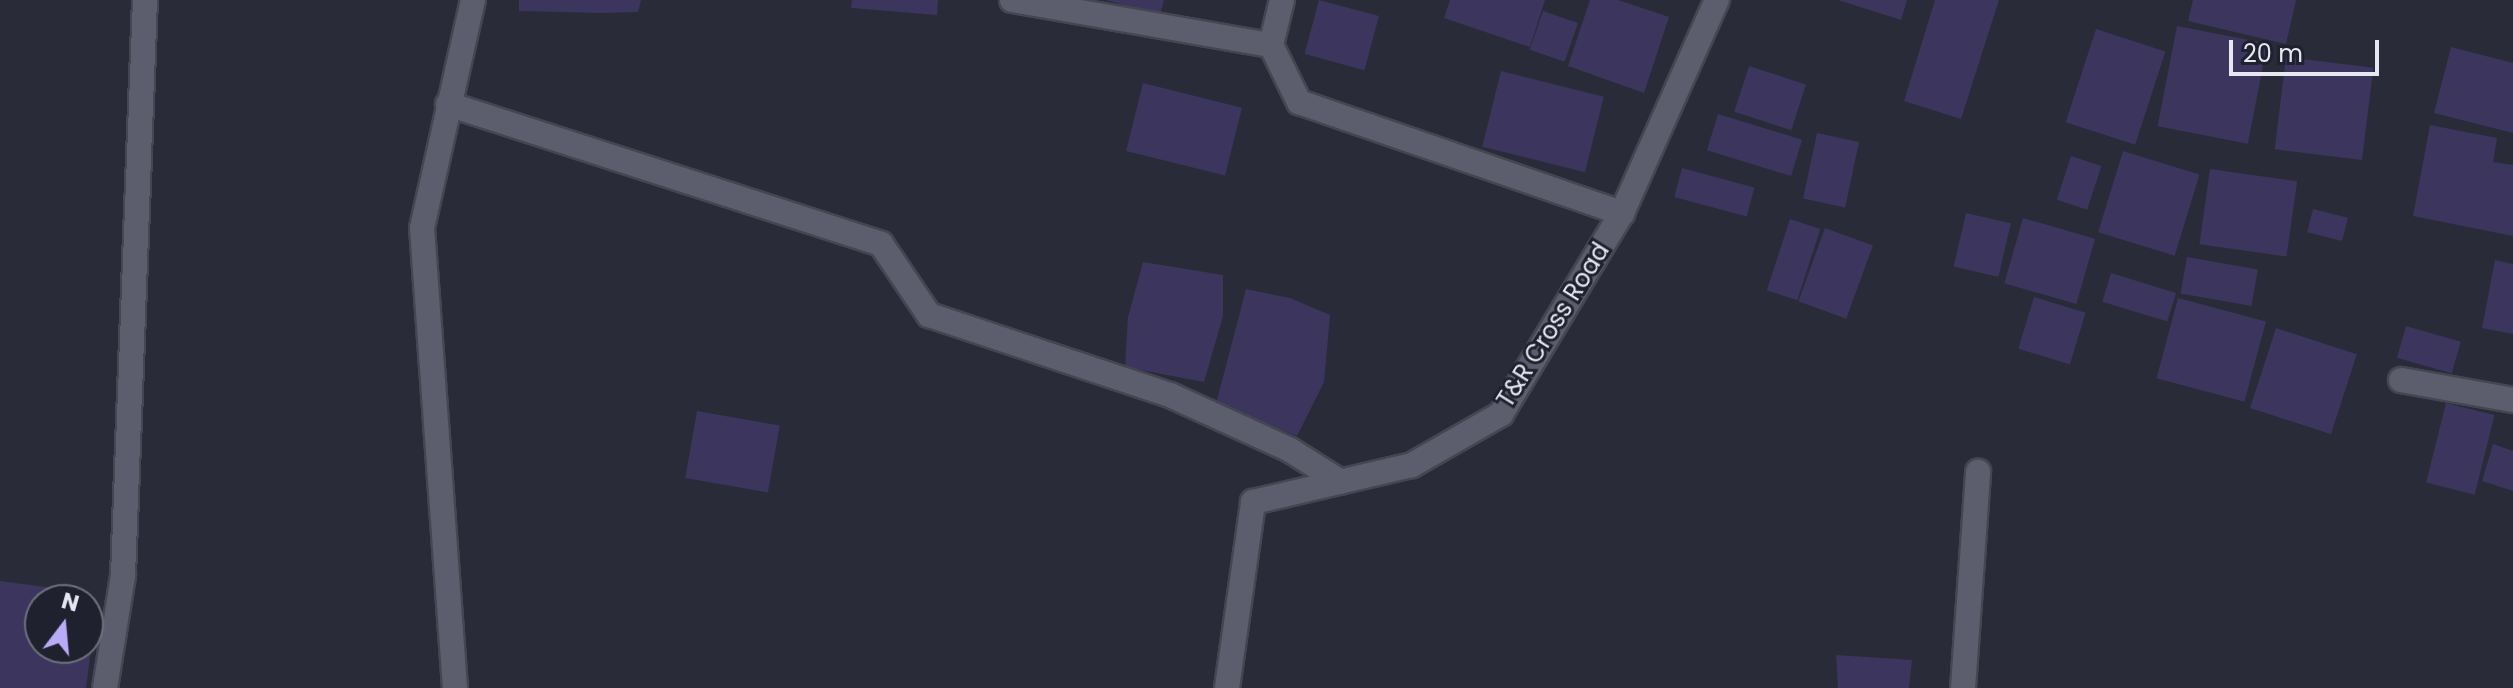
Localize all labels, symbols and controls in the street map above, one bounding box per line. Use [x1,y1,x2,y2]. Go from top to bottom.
scale bar [2233,24,2383,74]
text: 20 m [2243,37,2303,70]
street label: T&R Cross Road [1491,237,1615,413]
north arrow [24,584,104,664]
text: N [58,585,82,620]

